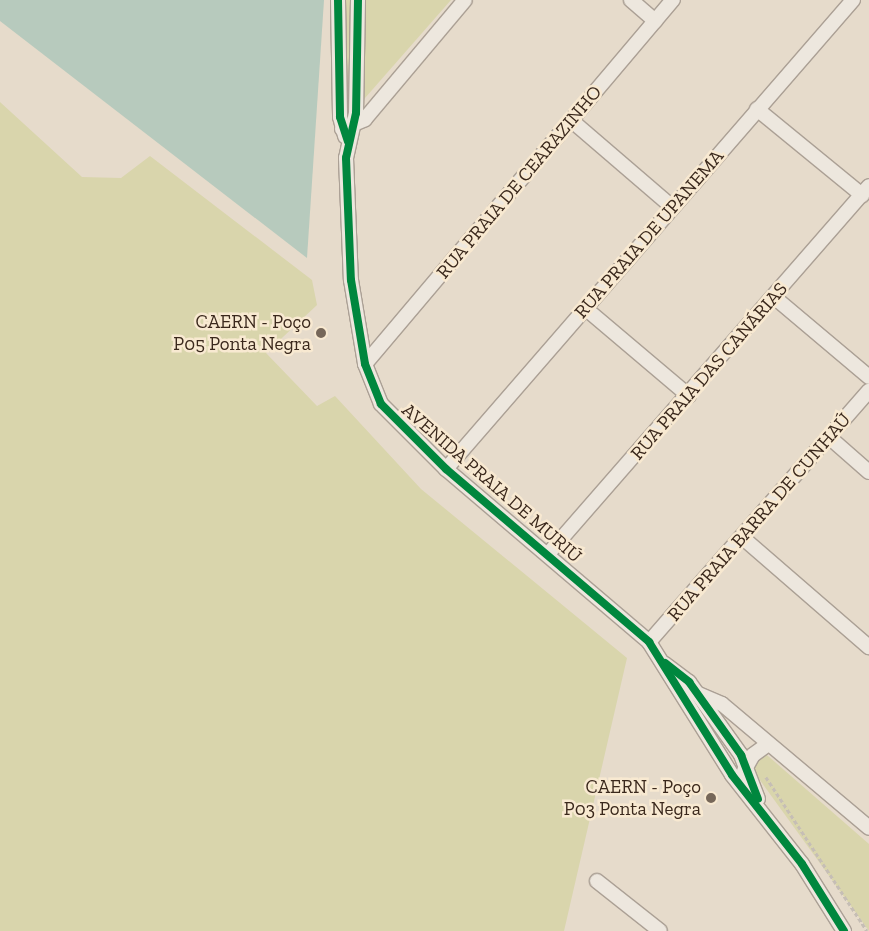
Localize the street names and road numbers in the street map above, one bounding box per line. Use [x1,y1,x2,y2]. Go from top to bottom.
street label: RUA PRAIA DE CEARAZINHO [431,80,607,284]
street label: RUA PRAIA DE UPANEMA [569,145,729,323]
street label: RUA PRAIA DAS CANÁRIAS [625,277,793,465]
street label: AVENIDA PRAIA DE MURIÚ [397,398,587,568]
street label: RUA PRAIA BARRA DE CUNHAÚ [662,408,856,626]

